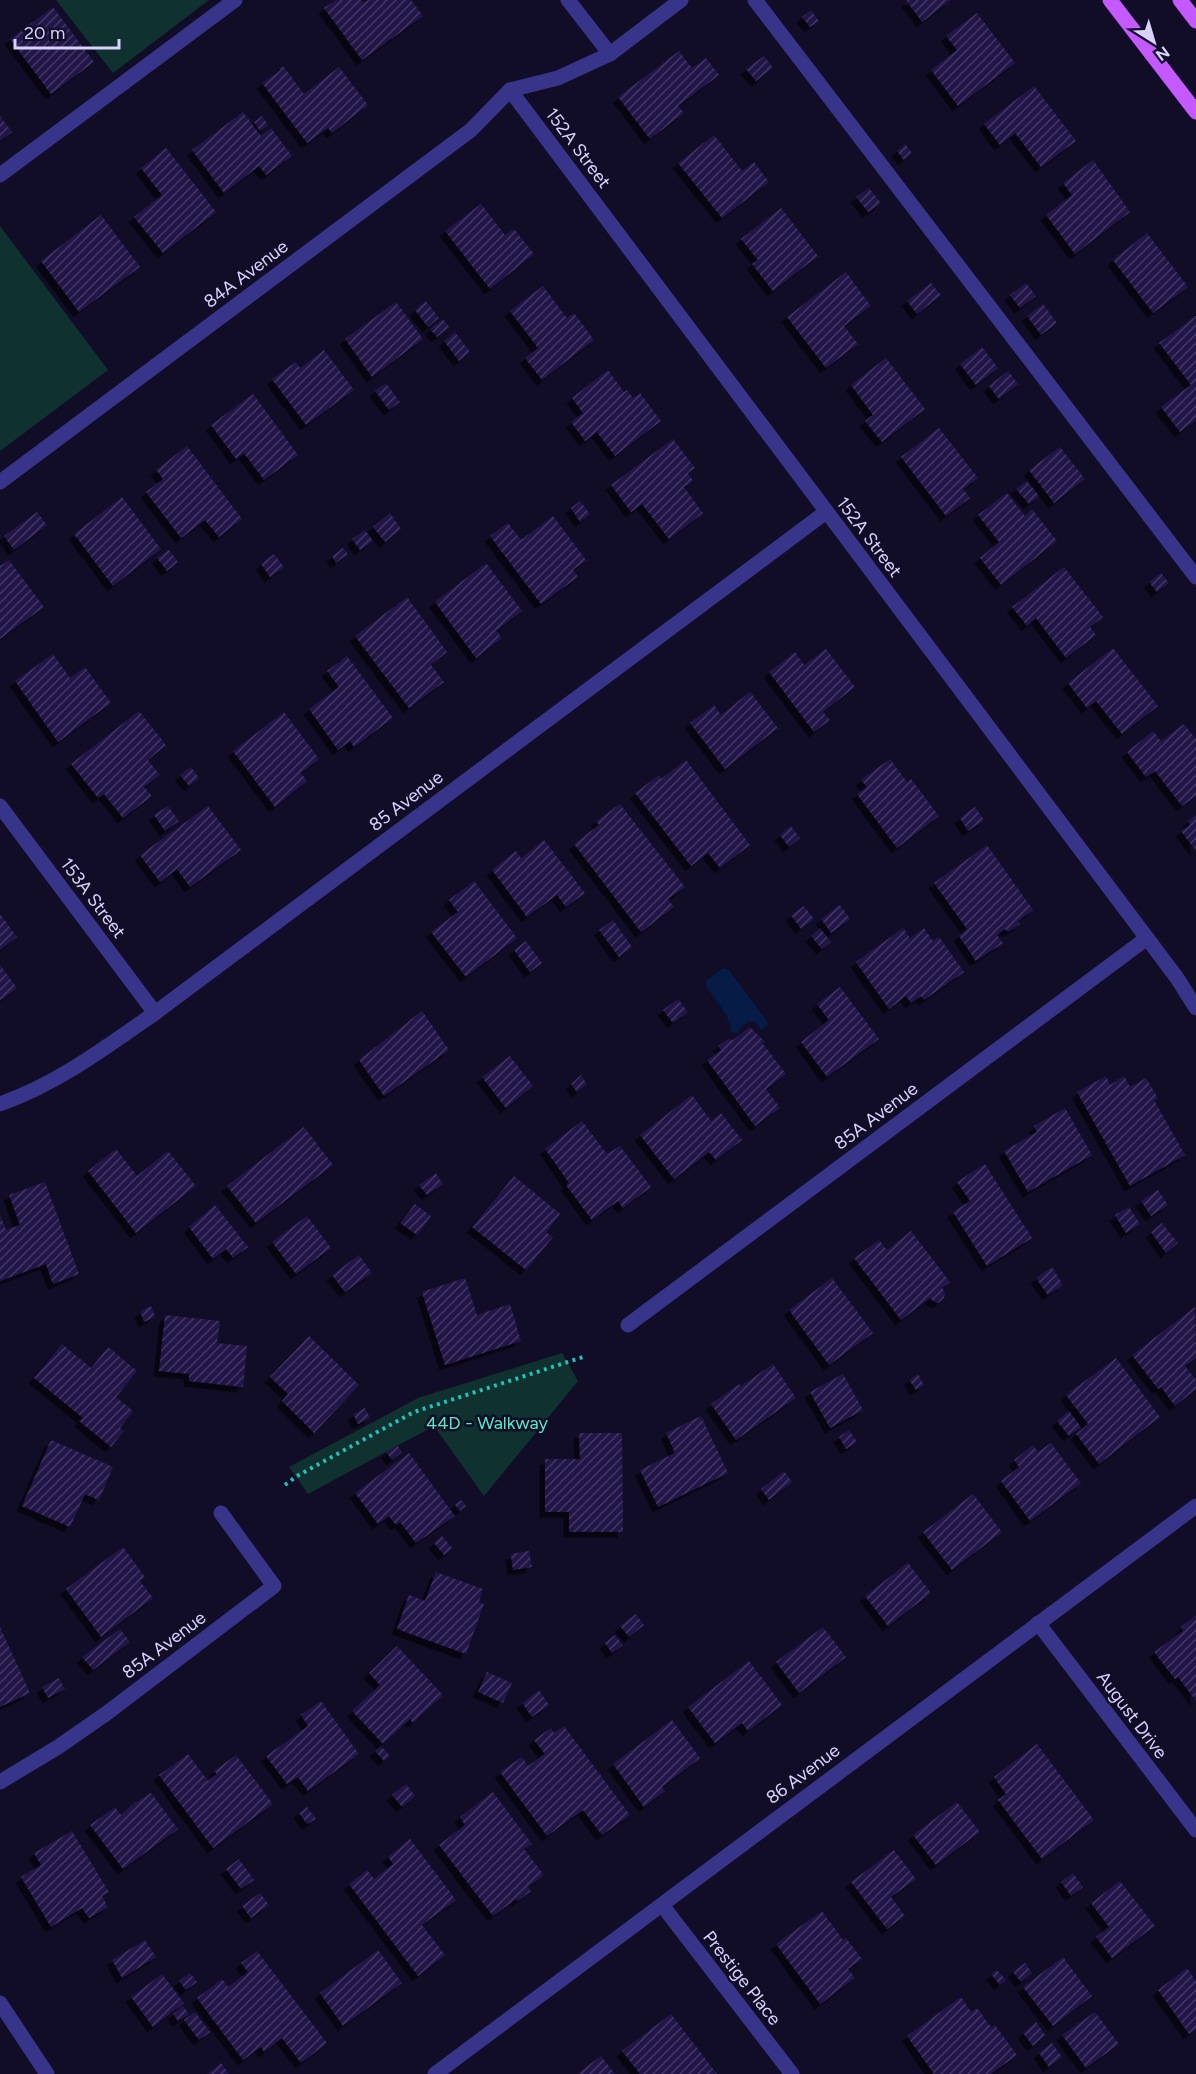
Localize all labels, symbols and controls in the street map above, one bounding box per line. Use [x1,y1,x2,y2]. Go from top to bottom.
scale bar [15,12,118,50]
north arrow [1124,12,1184,72]
text: 20 m [24,22,65,44]
text: N [1152,42,1173,65]
street label: 152A Street [541,103,615,193]
street label: 84A Avenue [200,235,293,313]
street label: 152A Street [832,492,906,582]
street label: 85 Avenue [365,766,447,836]
street label: 153A Street [56,854,130,943]
street label: 85A Avenue [830,1077,922,1155]
park label: 44D - Walkway [426,1412,549,1434]
street label: 85A Avenue [118,1606,210,1684]
street label: August Drive [1092,1667,1172,1763]
street label: 86 Avenue [762,1739,844,1809]
street label: Prestige Place [698,1926,786,2030]

